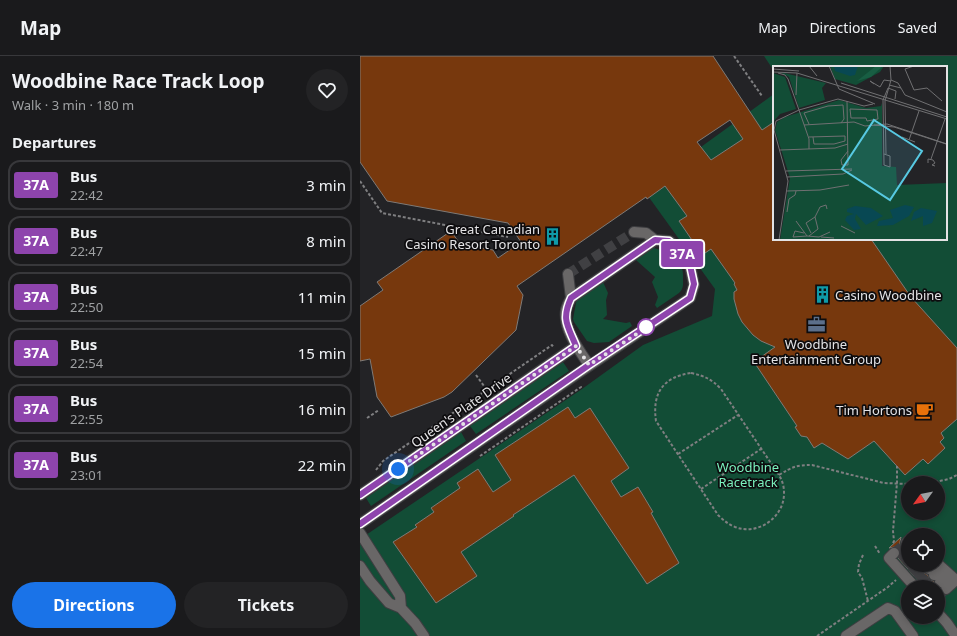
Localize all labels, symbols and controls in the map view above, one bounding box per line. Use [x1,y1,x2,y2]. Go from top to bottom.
text: Map [20,15,61,41]
text: Map [758,18,787,37]
text: Directions [809,18,876,37]
text: Saved [898,18,937,37]
inset map [773,66,947,240]
text: Woodbine Race Track Loop [12,68,264,94]
button: heart [306,69,348,111]
text: Walk · 3 min · 180 m [12,96,134,114]
text: Departures [12,132,96,152]
text: Bus [70,166,97,186]
text: 37A [23,175,49,194]
text: 3 min [306,175,346,195]
text: 22:42 [70,186,103,204]
place label: Great Canadian Casino Resort Toronto [405,220,540,253]
text: Bus [70,222,97,242]
building icon: Great Canadian Casino Resort Toronto [543,226,563,246]
text: 37A [23,231,49,250]
text: 8 min [306,231,346,251]
line badge: 37A [659,241,705,267]
text: 22:47 [70,242,103,260]
text: 37A [669,244,695,263]
text: Bus [70,278,97,298]
building icon: Casino Woodbine [812,285,832,305]
place label: Casino Woodbine [835,286,942,304]
text: 37A [23,287,49,306]
text: 11 min [298,287,346,307]
text: 22:50 [70,298,103,316]
office icon: Woodbine Entertainment Group [806,315,826,335]
unlabelled marker [637,318,655,336]
text: Bus [70,334,97,354]
place label: Woodbine Entertainment Group [751,335,881,368]
text: 37A [23,343,49,362]
text: 15 min [298,343,346,363]
text: 22:54 [70,354,103,372]
street label: Queen's Plate Drive [407,369,515,451]
text: Bus [70,390,97,410]
text: 37A [23,399,49,418]
text: 16 min [298,399,346,419]
cafe icon: Tim Hortons [915,400,935,420]
place label: Tim Hortons [836,401,912,419]
text: 22:55 [70,410,103,428]
text: Bus [70,446,97,466]
text: 37A [23,455,49,474]
text: 22 min [298,455,346,475]
park label: Woodbine Racetrack [717,458,779,491]
your location [388,459,408,479]
text: 23:01 [70,466,103,484]
north arrow [901,476,945,520]
map controls [901,476,945,624]
button: locate [901,528,945,572]
button: layers [901,580,945,624]
button: Directions [12,582,176,628]
button: Tickets [184,582,348,628]

